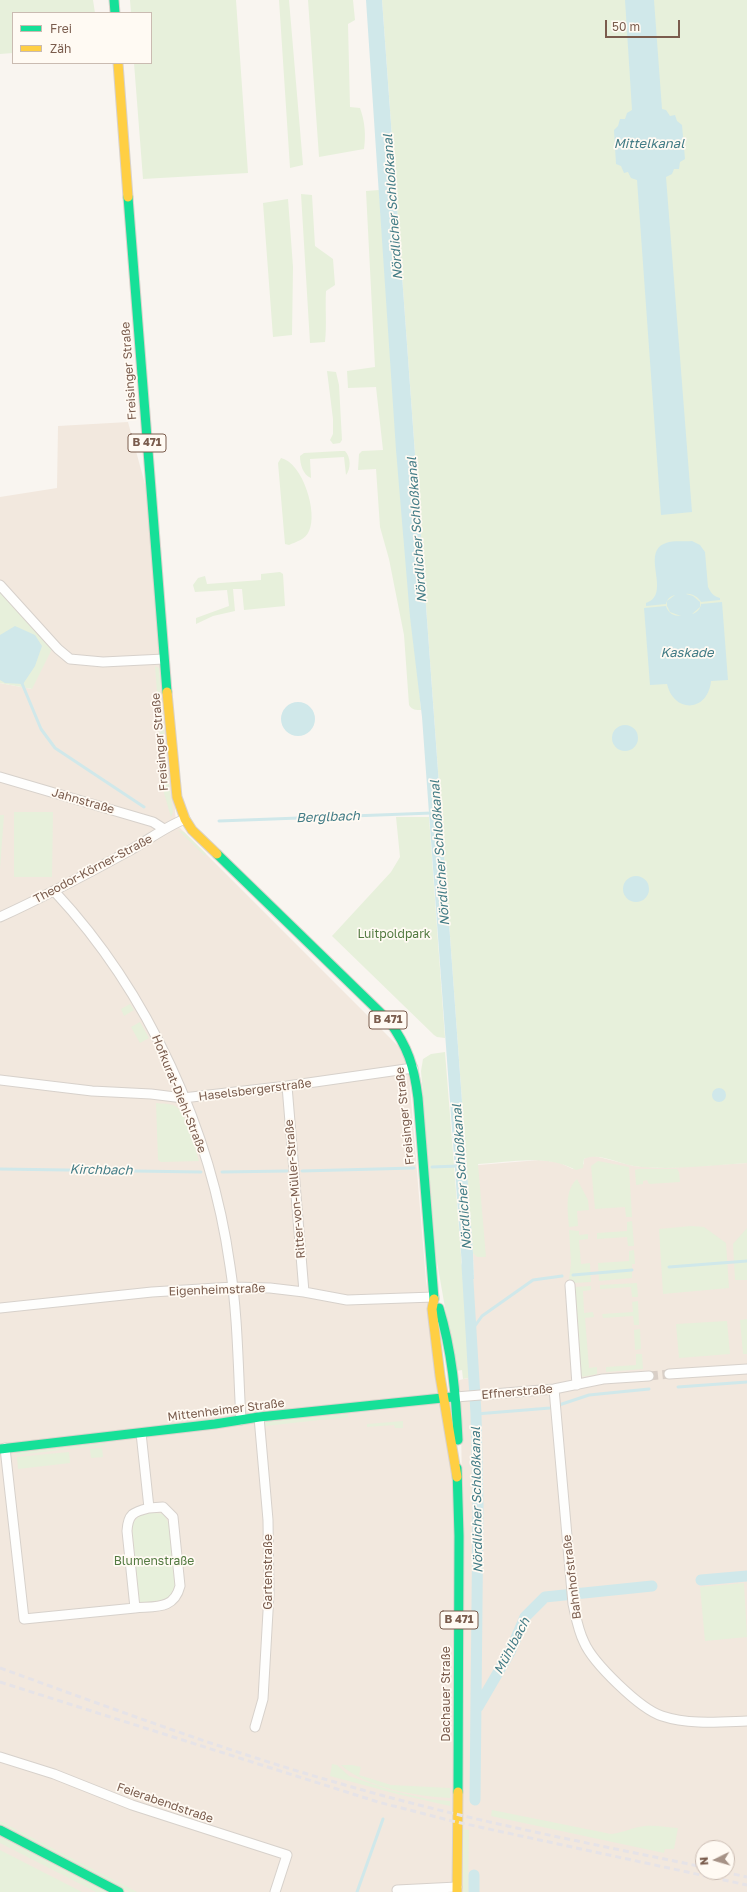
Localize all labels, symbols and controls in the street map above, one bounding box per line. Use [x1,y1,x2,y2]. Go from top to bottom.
legend [12,12,152,64]
scale bar [607,12,682,38]
text: 50 m [612,19,640,34]
text: Frei [50,21,72,36]
text: Zäh [50,41,71,56]
water label: Nördlicher Schloßkanal [380,134,406,280]
water label: Mittelkanal [614,136,684,152]
street label: Freisinger Straße [118,321,140,421]
road number: B 471 [128,434,166,452]
water label: Nördlicher Schloßkanal [404,457,430,603]
water label: Kaskade [660,645,714,661]
street label: Freisinger Straße [149,692,171,792]
water label: Nördlicher Schloßkanal [427,780,453,926]
street label: Jahnstraße [50,785,116,817]
water label: Berglbach [296,808,360,826]
street label: Theodor-Körner-Straße [31,832,155,906]
park label: Luitpoldpark [357,927,431,941]
road number: B 471 [369,1011,407,1029]
street label: Hofkurat-Diehl-Straße [149,1033,209,1155]
street label: Freisinger Straße [393,1066,417,1166]
street label: Haselsbergerstraße [198,1076,312,1104]
water label: Nördlicher Schloßkanal [449,1104,475,1250]
street label: Ritter-von-Müller-Straße [282,1119,308,1259]
water label: Kirchbach [69,1162,133,1178]
street label: Eigenheimstraße [168,1281,266,1299]
street label: Effnerstraße [481,1382,553,1402]
street label: Mittenheimer Straße [167,1396,285,1424]
water label: Nördlicher Schloßkanal [468,1427,486,1573]
street label: Gartenstraße [261,1534,275,1610]
street label: Bahnhofstraße [560,1534,584,1620]
park label: Blumenstraße [114,1554,194,1568]
road number: B 471 [440,1611,478,1629]
water label: Mühlbach [491,1615,533,1677]
street label: Dachauer Straße [439,1646,453,1742]
street label: Feierabendstraße [115,1780,215,1826]
north arrow [695,1840,735,1880]
text: N [697,1856,710,1866]

